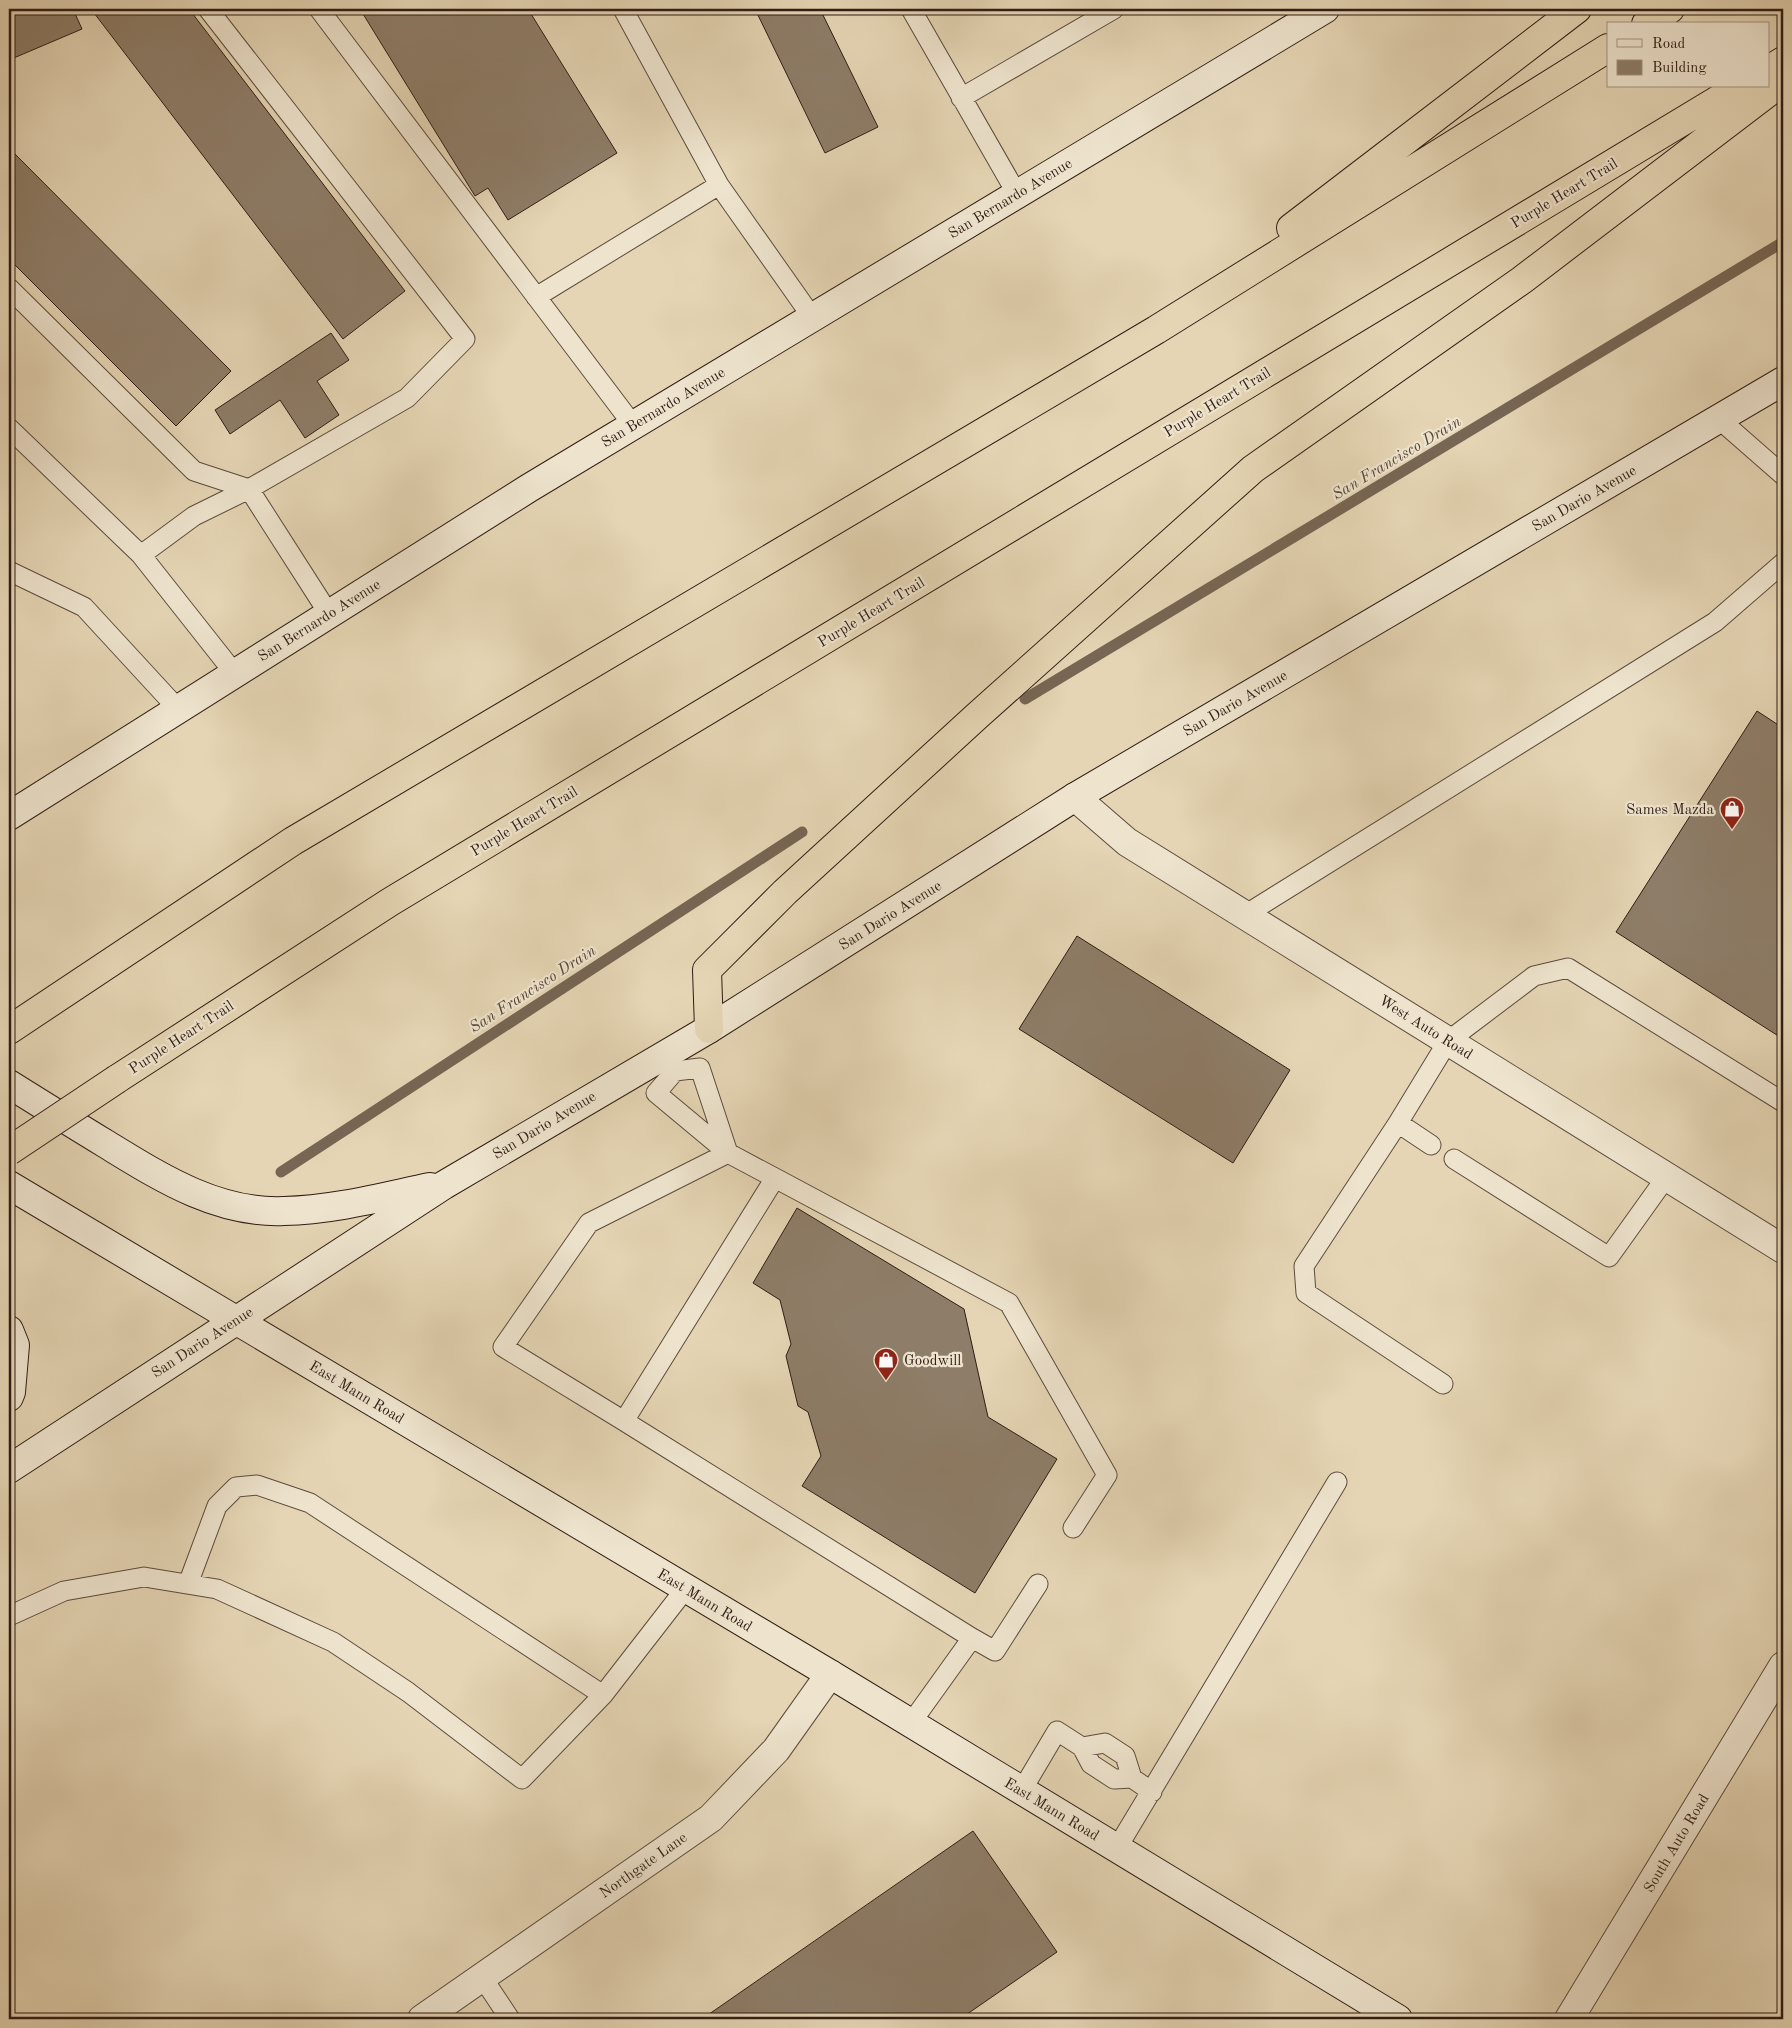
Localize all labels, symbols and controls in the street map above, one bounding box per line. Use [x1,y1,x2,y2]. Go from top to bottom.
legend [1607,22,1770,88]
text: Road [1652,37,1686,52]
text: Building [1652,61,1707,76]
street label: San Bernardo Avenue [946,156,1075,242]
street label: Purple Heart Trail [1509,157,1621,232]
street label: San Bernardo Avenue [599,365,728,451]
street label: Purple Heart Trail [1162,366,1274,441]
water label: San Francisco Drain [1330,414,1464,503]
street label: San Dario Avenue [1530,463,1640,535]
street label: Purple Heart Trail [816,576,928,651]
street label: San Bernardo Avenue [256,577,384,665]
street label: San Dario Avenue [1181,668,1291,740]
street label: Purple Heart Trail [469,785,581,860]
shop icon: Sames Mazda [1719,796,1745,830]
place label: Sames Mazda [1626,803,1715,818]
street label: San Dario Avenue [837,879,945,954]
water label: San Francisco Drain [467,943,599,1036]
street label: West Auto Road [1376,993,1475,1063]
street label: Purple Heart Trail [127,999,237,1078]
street label: San Dario Avenue [491,1090,599,1163]
street label: San Dario Avenue [149,1305,256,1382]
shop icon: Goodwill [873,1347,899,1381]
place label: Goodwill [904,1354,961,1369]
street label: East Mann Road [306,1359,406,1427]
street label: East Mann Road [654,1567,754,1635]
street label: East Mann Road [1001,1776,1101,1844]
street label: South Auto Road [1642,1792,1713,1896]
street label: Northgate Lane [597,1831,690,1902]

